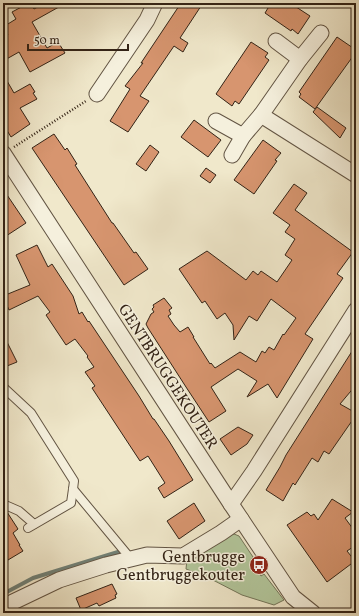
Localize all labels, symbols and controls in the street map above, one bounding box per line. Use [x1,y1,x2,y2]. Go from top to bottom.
scale bar [28,26,128,52]
text: 50 m [34,33,60,49]
street label: GENTBRUGGEKOUTER [112,300,223,454]
place label: Gentbrugge Gentbruggekouter [116,547,245,587]
bus stop icon: Gentbrugge Gentbruggekouter [248,554,270,576]

